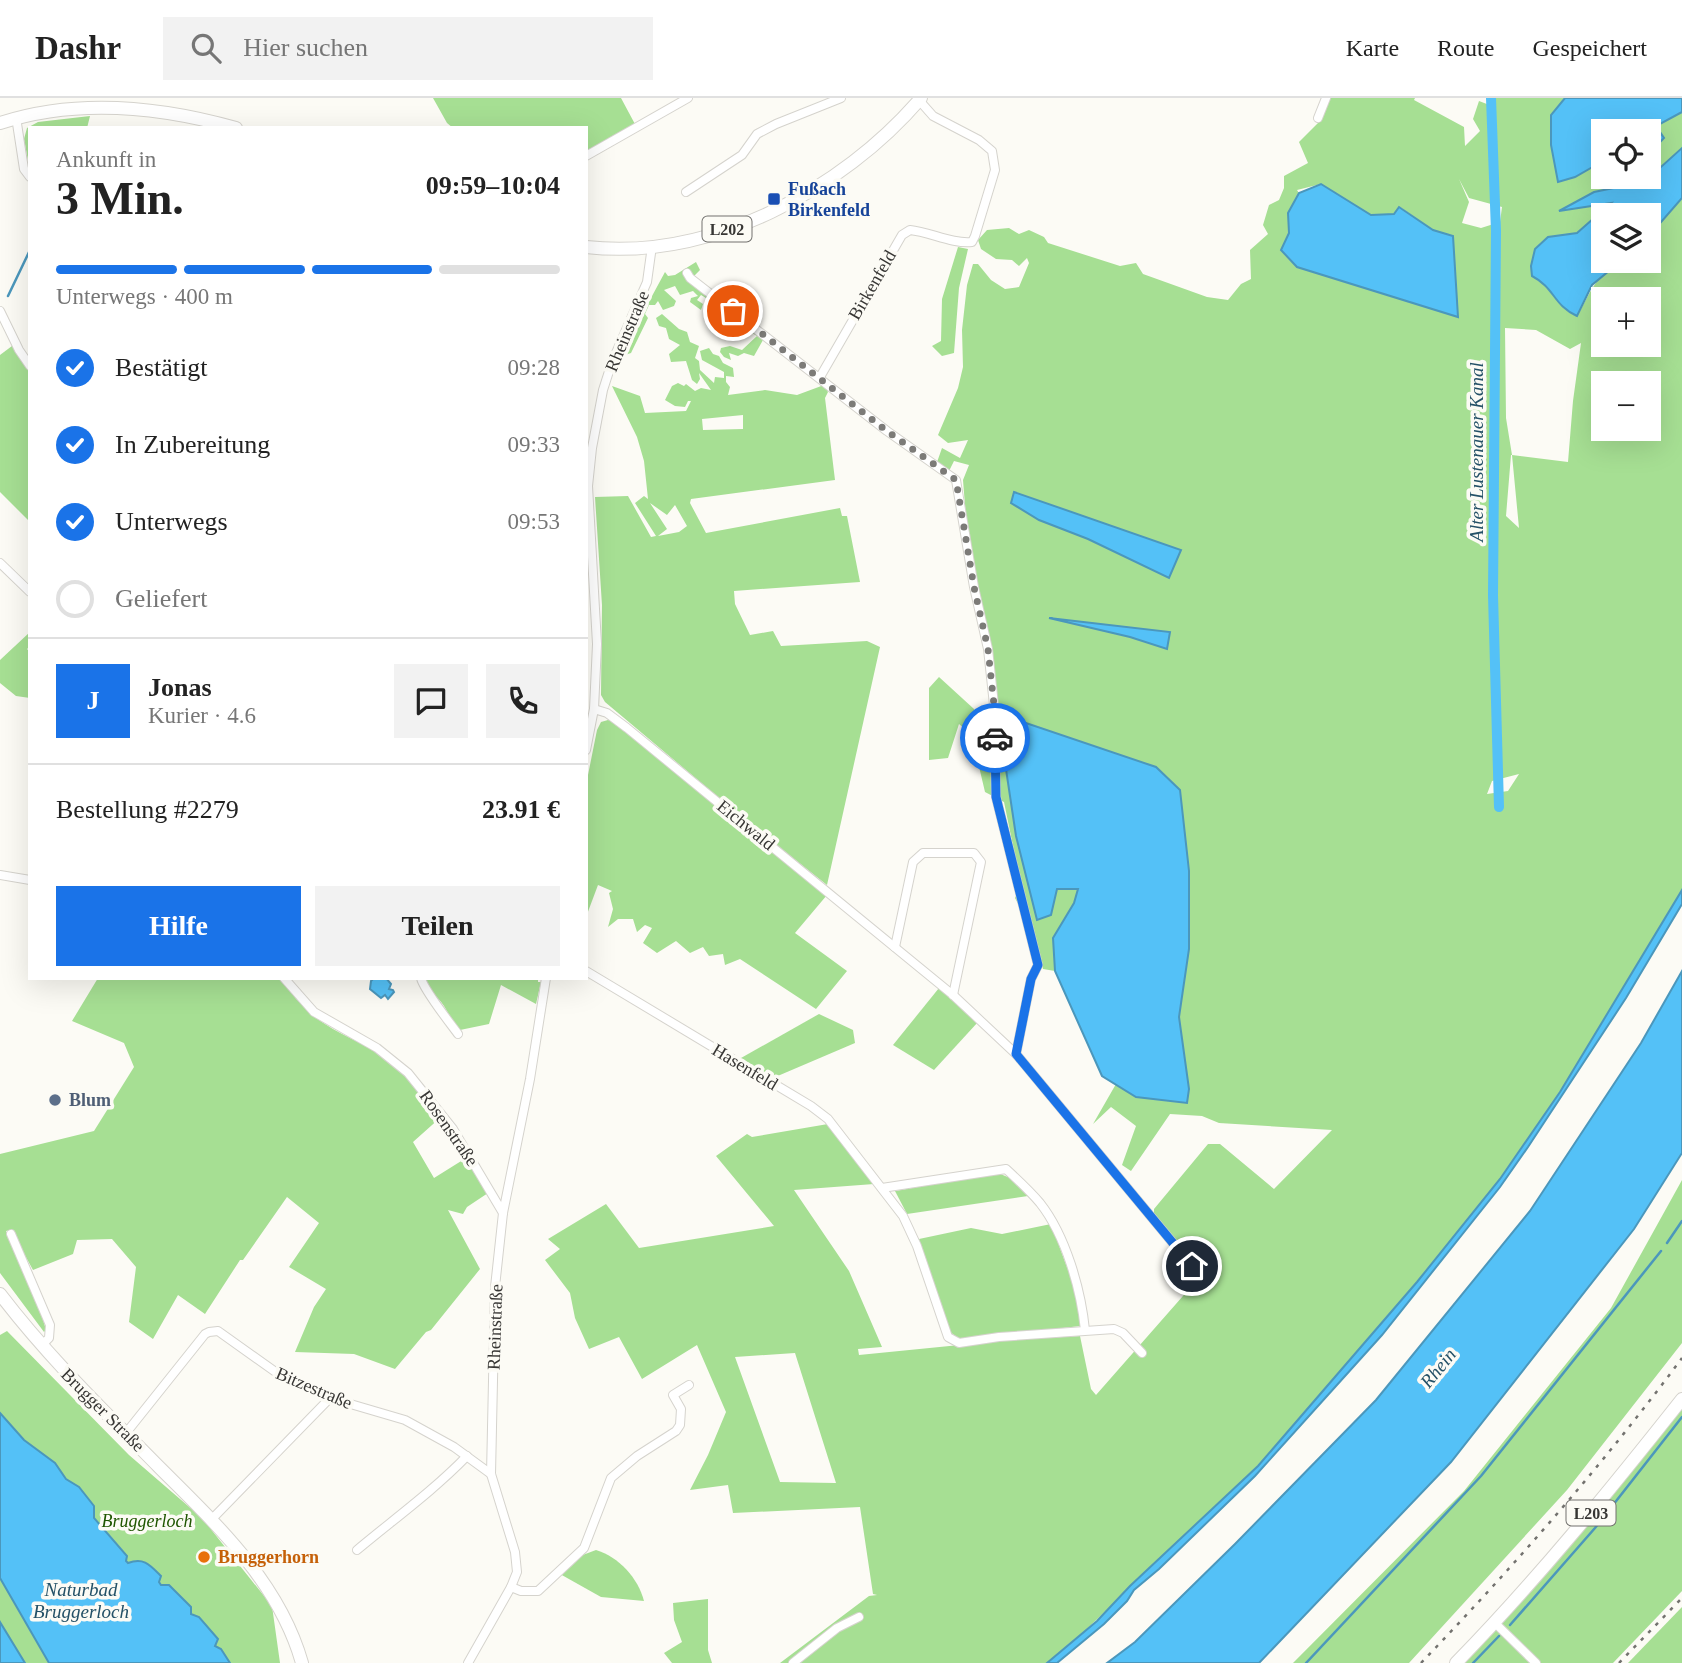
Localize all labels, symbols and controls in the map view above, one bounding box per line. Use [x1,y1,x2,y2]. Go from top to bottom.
search box [163,17,653,80]
icon: search [187,29,225,67]
text: Dashr [35,30,121,66]
text: Hier suchen [243,33,368,62]
text: Karte [1346,35,1399,61]
text: Route [1437,35,1494,61]
text: Gespeichert [1532,35,1647,61]
map controls [1591,119,1661,441]
button: locate [1591,119,1661,189]
text: Ankunft in [56,147,156,172]
text: 09:59–10:04 [426,171,560,200]
text: 3 Min. [56,173,184,224]
place label: Fußach Birkenfeld [788,179,870,220]
marker: Fußach Birkenfeld [766,191,782,207]
button: layers [1591,203,1661,273]
road number: L202 [702,217,752,242]
street label: Birkenfeld [844,247,900,323]
pin [703,281,763,341]
text: Unterwegs · 400 m [56,284,233,309]
button: + [1591,287,1661,357]
street label: Rheinstraße [601,288,653,374]
icon: bag [714,292,752,330]
icon: check [56,349,94,387]
text: Bestätigt [115,353,207,382]
text: 09:28 [508,355,560,380]
water label: Alter Lustenauer Kanal [1466,362,1487,544]
button: − [1591,371,1661,441]
icon: check [56,426,94,464]
text: In Zubereitung [115,430,270,459]
text: 09:33 [508,432,560,457]
icon: check [56,503,94,541]
text: Unterwegs [115,507,228,536]
text: 09:53 [508,509,560,534]
text: Geliefert [115,584,207,613]
button: chat [394,664,468,738]
button: phone [486,664,560,738]
text: Jonas [148,673,212,702]
text: J [87,686,100,715]
text: Kurier · 4.6 [148,703,256,728]
courier [960,703,1030,773]
icon: car [976,719,1014,757]
text: Bestellung #2279 [56,795,239,824]
text: 23.91 € [482,795,560,824]
street label: Eichwald [713,796,779,854]
button: Hilfe [56,886,301,966]
button: Teilen [315,886,560,966]
street label: Hasenfeld [709,1040,781,1094]
street label: Rosenstraße [416,1086,482,1170]
place label: Blum [69,1090,111,1110]
marker: Blum [47,1092,63,1108]
pin [1162,1236,1222,1296]
icon: home [1173,1247,1211,1285]
street label: Rheinstraße [484,1284,506,1370]
water label: Rhein [1415,1344,1460,1393]
street label: Bitzestraße [273,1363,355,1413]
street label: Brugger Straße [57,1364,149,1456]
road number: L203 [1566,1500,1616,1526]
park label: Bruggerloch [102,1511,192,1531]
place label: Bruggerhorn [218,1547,319,1567]
marker: Bruggerhorn [196,1549,212,1565]
water label: Naturbad Bruggerloch [33,1579,129,1622]

